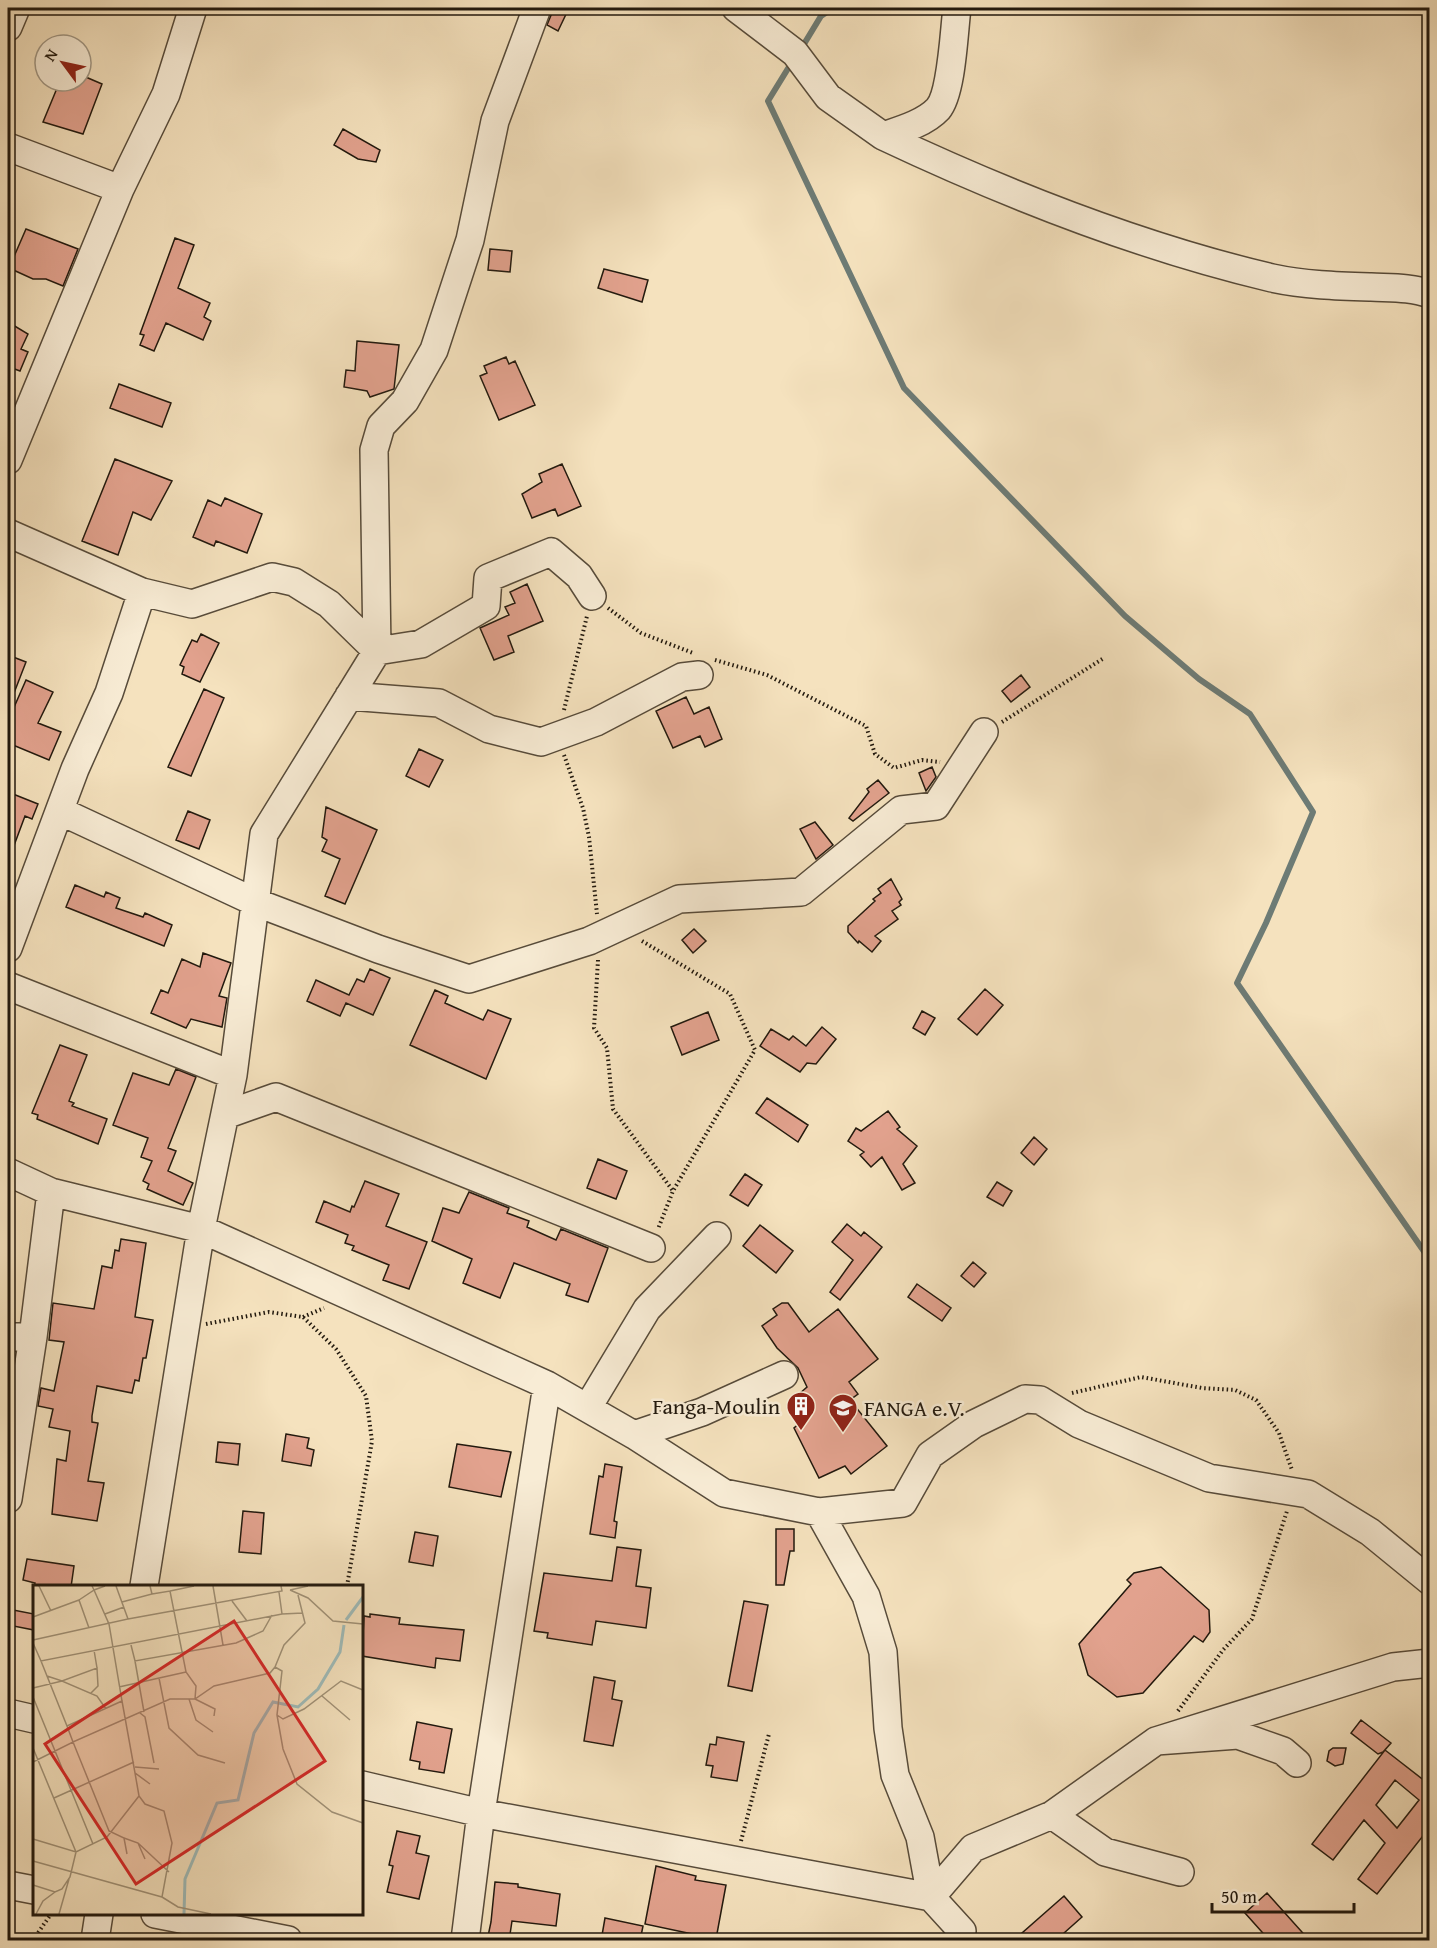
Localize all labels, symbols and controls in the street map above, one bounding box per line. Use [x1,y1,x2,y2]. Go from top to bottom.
north arrow [33,33,93,93]
text: N [37,44,64,66]
place label: Fanga-Moulin [653,1390,781,1422]
building icon: Fanga-Moulin [785,1390,817,1432]
school or university icon: FANGA e.V. [827,1392,859,1434]
place label: FANGA e.V. [864,1392,965,1424]
inset map [33,1585,363,1915]
scale bar [1212,1876,1354,1914]
text: 50 m [1221,1883,1257,1910]

